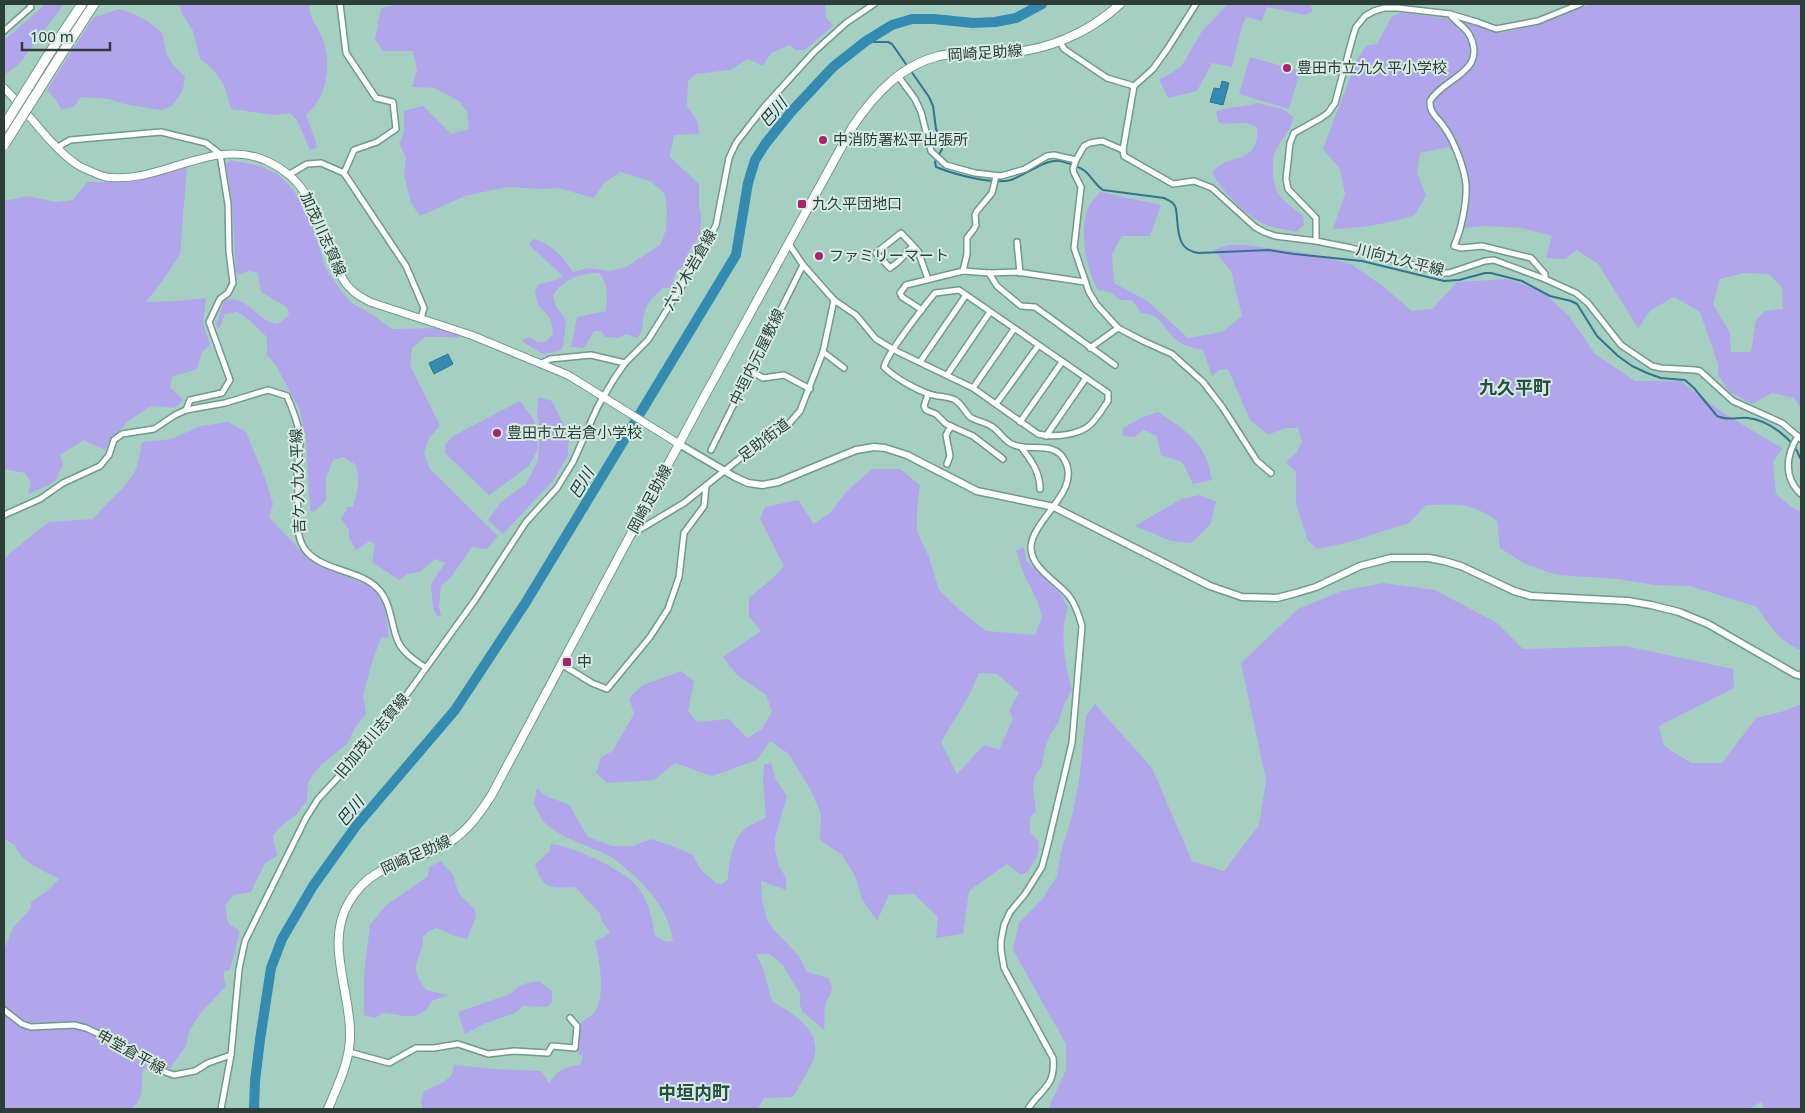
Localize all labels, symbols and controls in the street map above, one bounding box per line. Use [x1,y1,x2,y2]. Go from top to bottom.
scale bar [22,20,110,52]
text: 100 m [30,26,74,46]
street label: 岡崎足助線 [947,39,1023,65]
place label: 豊田市立九久平小学校 [1297,57,1447,77]
marker: 豊田市立九久平小学校 [1281,62,1293,74]
water label: 巴川 [754,91,793,131]
place label: 中消防署松平出張所 [833,129,968,149]
marker: 中消防署松平出張所 [817,134,829,146]
street label: 加茂川志賀線 [296,188,351,279]
place label: 九久平団地口 [812,193,902,213]
marker: 九久平団地口 [796,198,808,210]
street label: 六ツ木岩倉線 [658,226,720,313]
street label: 川向九久平線 [1354,238,1446,280]
place label: ファミリーマート [829,245,949,265]
marker: ファミリーマート [813,250,825,262]
street label: 中垣内元屋敷線 [724,305,788,408]
district label: 九久平町 [1479,375,1551,399]
street label: 足助街道 [733,413,793,465]
place label: 豊田市立岩倉小学校 [507,422,642,442]
marker: 豊田市立岩倉小学校 [491,427,503,439]
street label: 吉ケ入九久平線 [285,428,309,534]
street label: 岡崎足助線 [623,461,676,536]
water label: 巴川 [563,462,600,502]
place label: 中 [577,651,592,671]
marker: 中 [561,656,573,668]
street label: 旧加茂川志賀線 [330,689,413,782]
water label: 巴川 [331,790,370,830]
street label: 岡崎足助線 [377,830,454,878]
street label: 申堂倉平線 [94,1024,169,1078]
district label: 中垣内町 [658,1080,730,1104]

